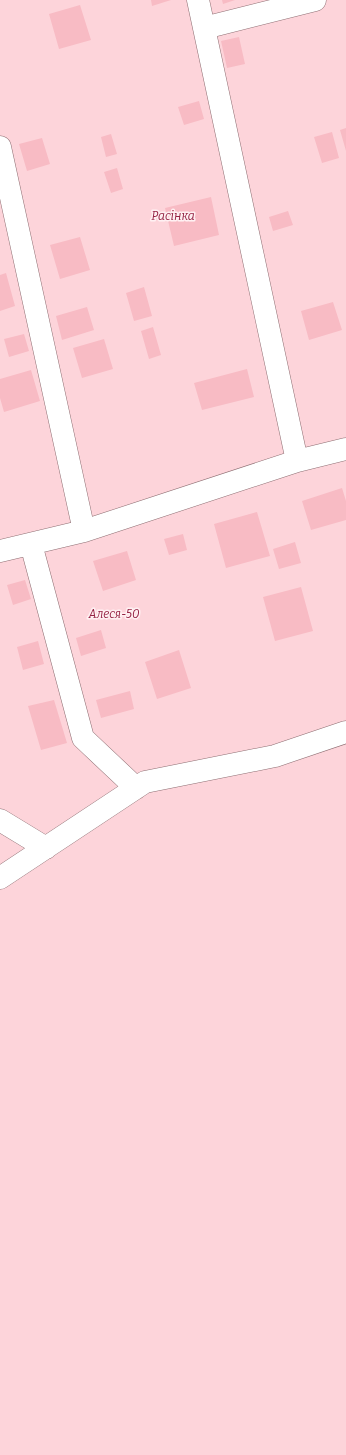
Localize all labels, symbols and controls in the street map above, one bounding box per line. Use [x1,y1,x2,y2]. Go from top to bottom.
park label: Расінка [151,209,195,223]
park label: Алеся-50 [87,607,140,621]

